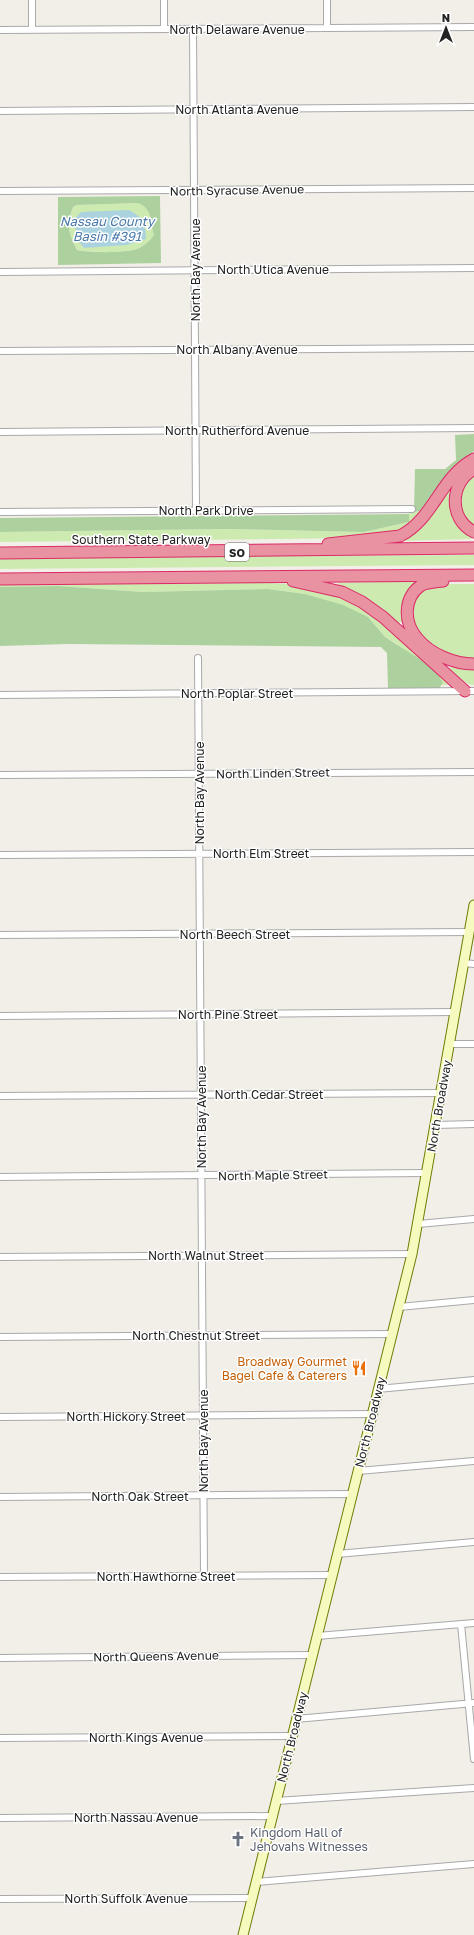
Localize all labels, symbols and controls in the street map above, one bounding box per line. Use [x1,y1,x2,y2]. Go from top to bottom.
north arrow [426,8,466,48]
text: N [442,11,450,24]
street label: North Delaware Avenue [169,22,305,37]
street label: North Atlanta Avenue [175,102,299,117]
street label: North Syracuse Avenue [170,181,304,199]
water label: Nassau County Basin #391 [60,213,156,244]
street label: North Bay Avenue [188,218,203,322]
street label: North Utica Avenue [217,262,329,277]
street label: North Albany Avenue [176,342,298,357]
street label: North Rutherford Avenue [165,423,309,438]
street label: North Park Drive [158,503,254,518]
street label: Southern State Parkway [72,532,211,547]
road number: SO [225,543,249,561]
street label: North Poplar Street [181,686,293,701]
street label: North Bay Avenue [192,741,207,845]
street label: North Linden Street [216,765,330,781]
street label: North Elm Street [213,846,310,861]
street label: North Beech Street [180,927,291,942]
street label: North Pine Street [178,1007,278,1022]
street label: North Broadway [424,1059,455,1153]
street label: North Bay Avenue [194,1065,209,1169]
street label: North Cedar Street [215,1087,324,1102]
street label: North Maple Street [218,1167,328,1183]
street label: North Walnut Street [148,1248,264,1263]
street label: North Chestnut Street [132,1328,260,1343]
place label: Broadway Gourmet Bagel Cafe & Caterers [222,1354,347,1383]
restaurant icon: Broadway Gourmet Bagel Cafe & Caterers [350,1359,368,1377]
street label: North Broadway [351,1375,389,1469]
street label: North Bay Avenue [196,1389,211,1493]
street label: North Hickory Street [66,1409,186,1424]
street label: North Oak Street [91,1489,189,1504]
street label: North Hawthorne Street [96,1569,236,1584]
street label: North Queens Avenue [93,1647,219,1665]
street label: North Broadway [273,1690,311,1784]
street label: North Kings Avenue [89,1730,203,1745]
street label: North Nassau Avenue [74,1810,198,1825]
place label: Kingdom Hall of Jehovahs Witnesses [250,1825,368,1854]
church icon: Kingdom Hall of Jehovahs Witnesses [229,1830,247,1848]
street label: North Suffolk Avenue [64,1891,188,1906]

